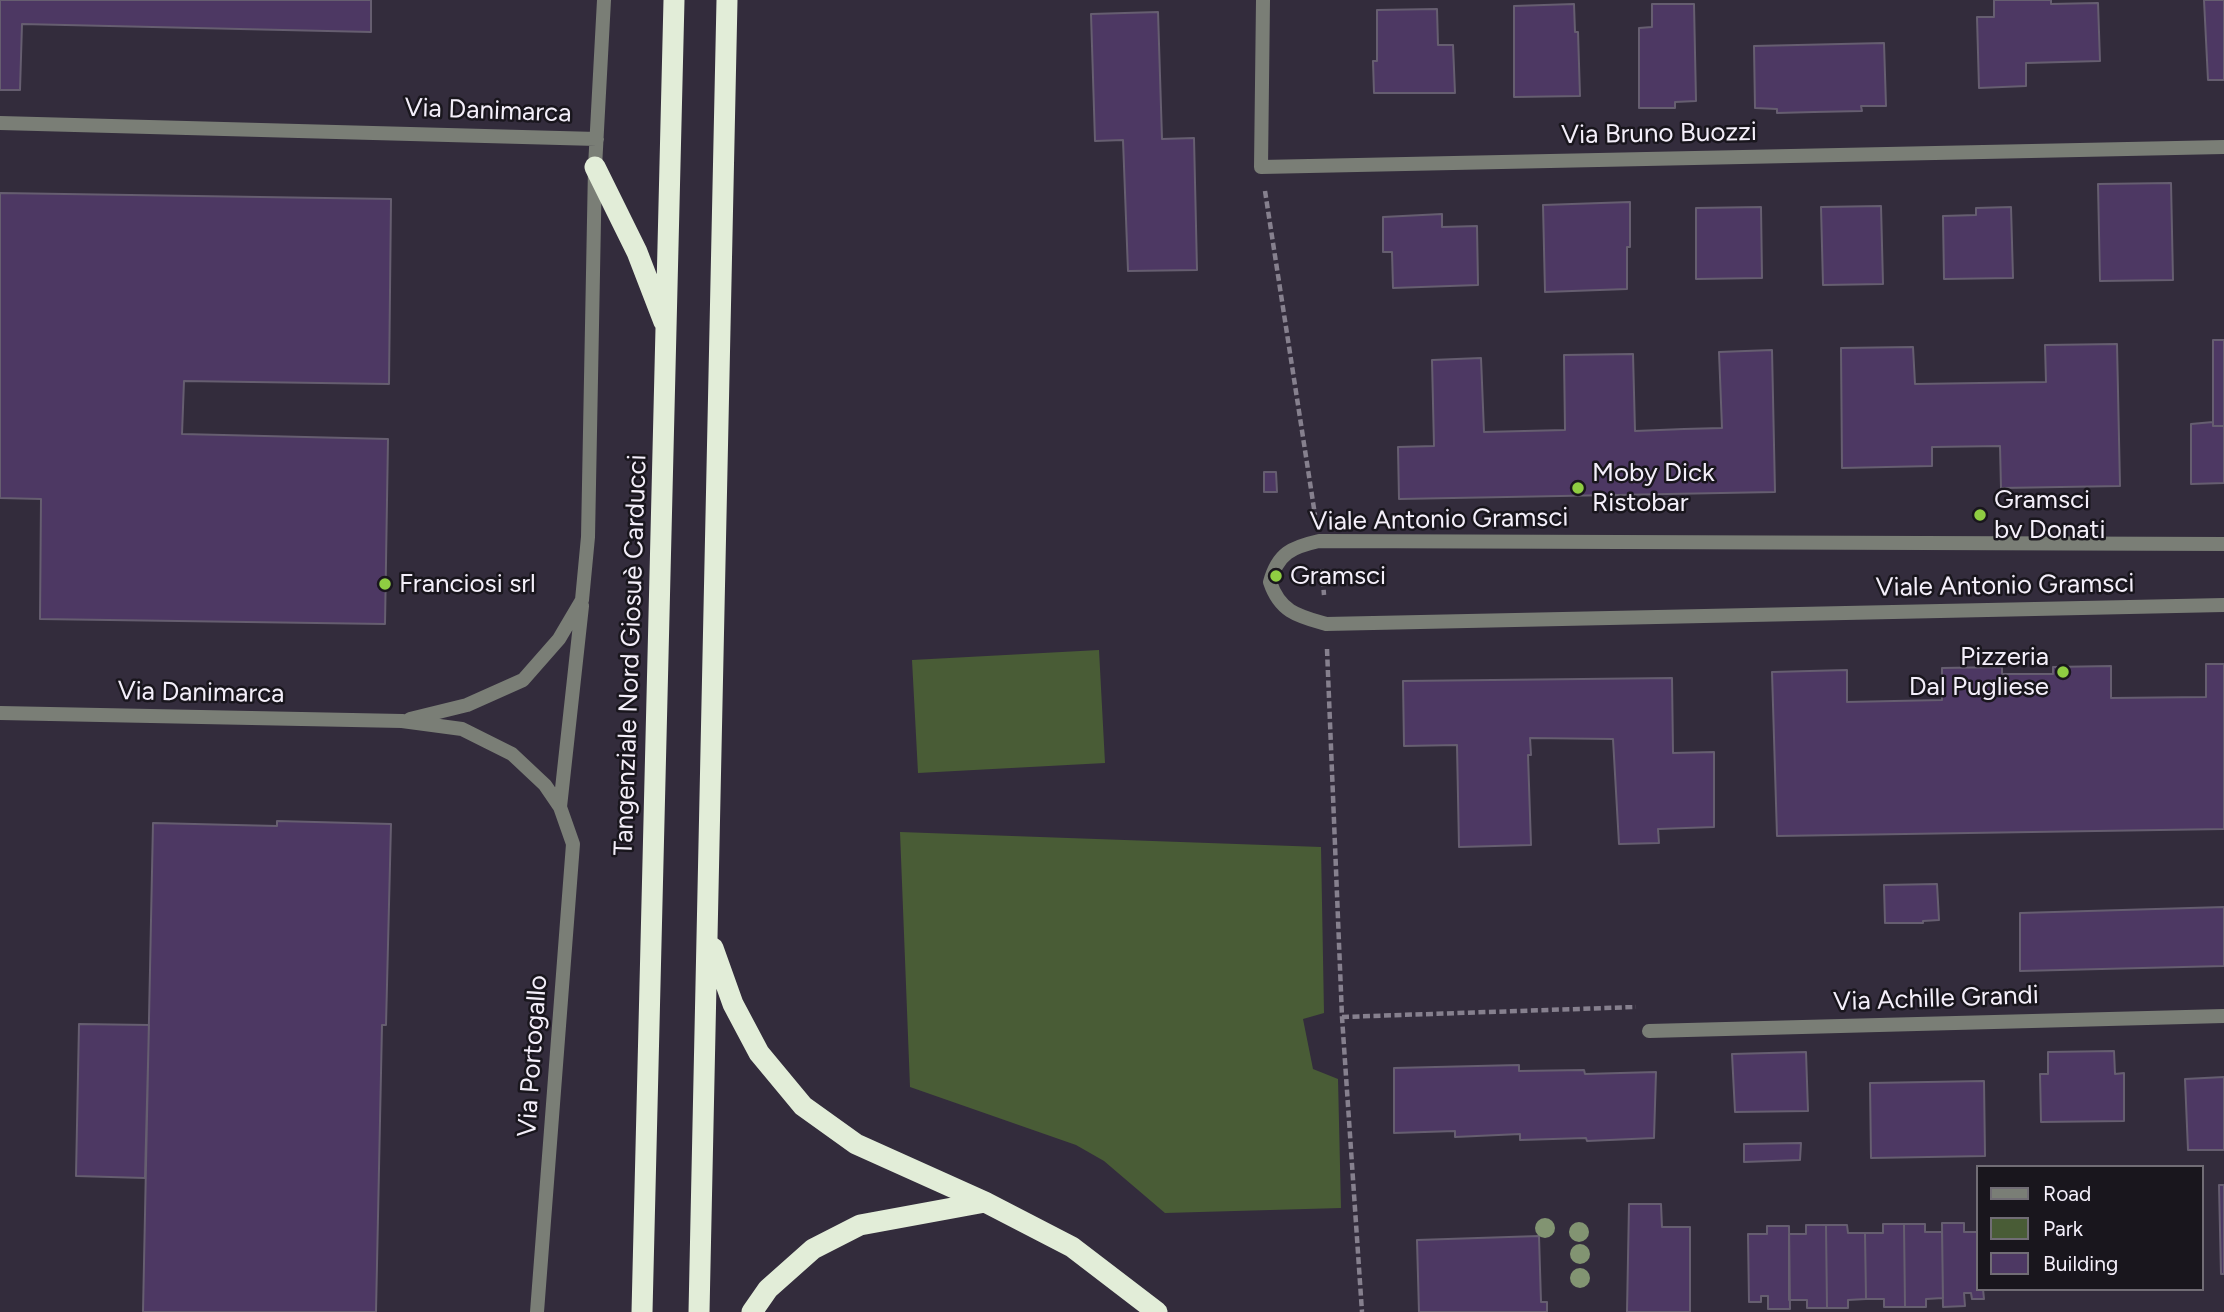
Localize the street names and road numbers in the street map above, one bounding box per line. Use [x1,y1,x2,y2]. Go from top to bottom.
street label: Via Danimarca [404,92,572,130]
street label: Via Bruno Buozzi [1561,117,1757,151]
street label: Tangenziale Nord Giosuè Carducci [608,454,654,856]
street label: Viale Antonio Gramsci [1309,502,1569,538]
street label: Viale Antonio Gramsci [1875,568,2135,604]
street label: Via Danimarca [117,676,285,710]
street label: Via Portogallo [512,974,554,1138]
street label: Via Achille Grandi [1833,980,2039,1018]

